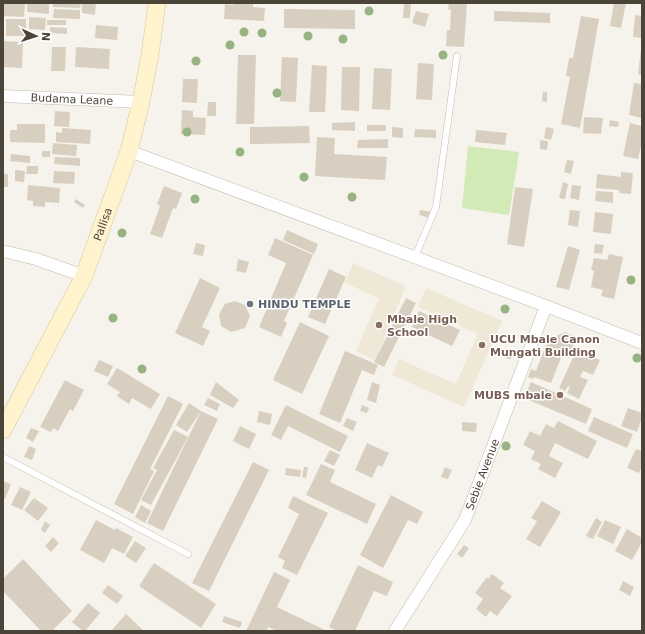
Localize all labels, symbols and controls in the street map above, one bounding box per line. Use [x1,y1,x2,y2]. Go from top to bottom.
north arrow [16,16,56,56]
text: N [39,32,52,41]
street label: Budama Leane [30,91,114,108]
street label: Pallisa [91,206,115,243]
place label: HINDU TEMPLE [258,298,351,311]
marker: HINDU TEMPLE [245,299,255,309]
place label: Mbale High School [387,313,457,339]
marker: Mbale High School [374,320,384,330]
place label: UCU Mbale Canon Mungati Building [490,333,600,359]
marker: UCU Mbale Canon Mungati Building [477,340,487,350]
place label: MUBS mbale [474,389,552,402]
marker: MUBS mbale [555,390,565,400]
street label: Sebie Avenue [463,437,502,512]

